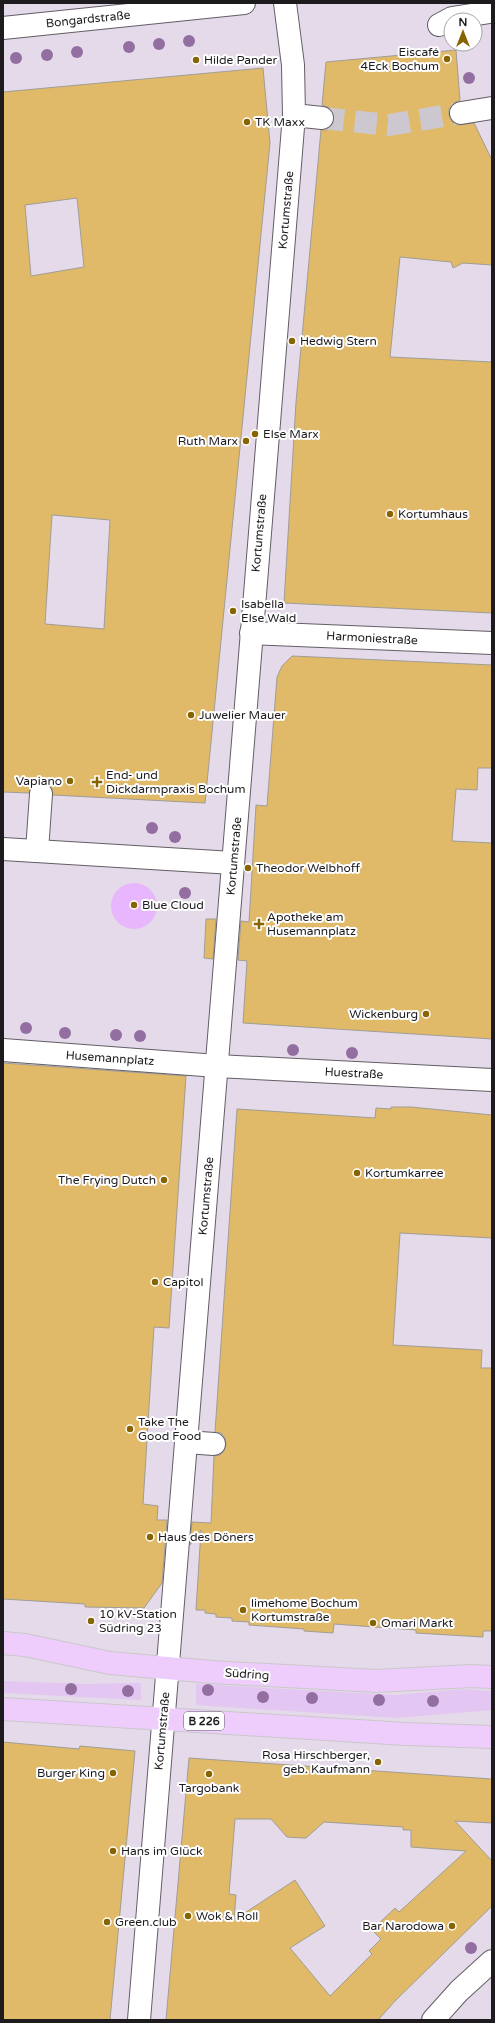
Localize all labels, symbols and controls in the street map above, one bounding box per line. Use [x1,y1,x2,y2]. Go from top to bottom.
street label: Bongardstraße [45,8,131,30]
north arrow [443,12,483,52]
text: N [459,16,467,29]
place label: Eiscafé 4Eck Bochum [360,45,439,73]
place label: Hilde Pander [204,53,278,67]
marker: Eiscafé 4Eck Bochum [442,54,452,64]
marker: Hilde Pander [191,55,201,65]
place label: TK Maxx [255,115,305,129]
marker: TK Maxx [242,117,252,127]
street label: Kortumstraße [276,170,296,250]
place label: Hedwig Stern [300,334,377,348]
marker: Hedwig Stern [287,336,297,346]
place label: Else Marx [263,427,319,441]
marker: Else Marx [250,429,260,439]
place label: Ruth Marx [178,434,238,448]
marker: Ruth Marx [241,436,251,446]
street label: Kortumstraße [249,493,269,573]
place label: Kortumhaus [398,507,468,521]
marker: Kortumhaus [385,509,395,519]
place label: Isabella Else Wald [241,597,296,625]
marker: Isabella Else Wald [228,606,238,616]
street label: Harmoniestraße [326,629,418,647]
place label: Juwelier Mauer [199,708,286,722]
marker: Juwelier Mauer [186,710,196,720]
place label: End- und Dickdarmpraxis Bochum [106,768,245,796]
place label: Vapiano [16,774,62,788]
marker: Vapiano [65,776,75,786]
marker: End- und Dickdarmpraxis Bochum [91,776,103,788]
street label: Kortumstraße [224,816,244,896]
place label: Theodor Welbhoff [256,861,361,875]
marker: Theodor Welbhoff [243,863,253,873]
place label: Blue Cloud [142,898,204,912]
marker: Blue Cloud [129,900,139,910]
place label: Apotheke am Husemannplatz [267,910,356,938]
marker: Apotheke am Husemannplatz [254,919,264,929]
place label: Wickenburg [349,1007,418,1021]
marker: Wickenburg [421,1009,431,1019]
street label: Husemannplatz [65,1048,155,1068]
street label: Huestraße [324,1064,384,1082]
street label: Kortumstraße [196,1156,216,1236]
place label: Kortumkarree [365,1166,444,1180]
marker: Kortumkarree [352,1168,362,1178]
place label: The Frying Dutch [58,1173,156,1187]
marker: The Frying Dutch [159,1175,169,1185]
place label: Capitol [163,1275,203,1289]
marker: Capitol [150,1277,160,1287]
place label: Take The Good Food [138,1415,201,1443]
marker: Take The Good Food [125,1424,135,1434]
place label: Haus des Döners [158,1530,254,1544]
marker: Haus des Döners [145,1532,155,1542]
place label: limehome Bochum Kortumstraße [251,1596,358,1624]
marker: limehome Bochum Kortumstraße [238,1605,248,1615]
place label: 10 kV-Station Südring 23 [99,1607,177,1635]
marker: 10 kV-Station Südring 23 [86,1616,96,1626]
place label: Omari Markt [381,1616,454,1630]
marker: Omari Markt [368,1618,378,1628]
street label: Südring [224,1665,270,1683]
street label: Kortumstraße [152,1691,172,1771]
road number: B 226 [184,1712,224,1730]
place label: Rosa Hirschberger, geb. Kaufmann [262,1748,370,1776]
marker: Rosa Hirschberger, geb. Kaufmann [373,1757,383,1767]
place label: Burger King [37,1766,105,1780]
marker: Burger King [108,1768,118,1778]
marker: Targobank [204,1769,214,1779]
place label: Targobank [179,1781,240,1795]
place label: Hans im Glück [121,1844,203,1858]
marker: Hans im Glück [108,1846,118,1856]
place label: Wok & Roll [196,1909,258,1923]
marker: Wok & Roll [183,1911,193,1921]
place label: Green.club [115,1915,177,1929]
marker: Green.club [102,1917,112,1927]
place label: Bar Narodowa [362,1919,444,1933]
marker: Bar Narodowa [447,1921,457,1931]

